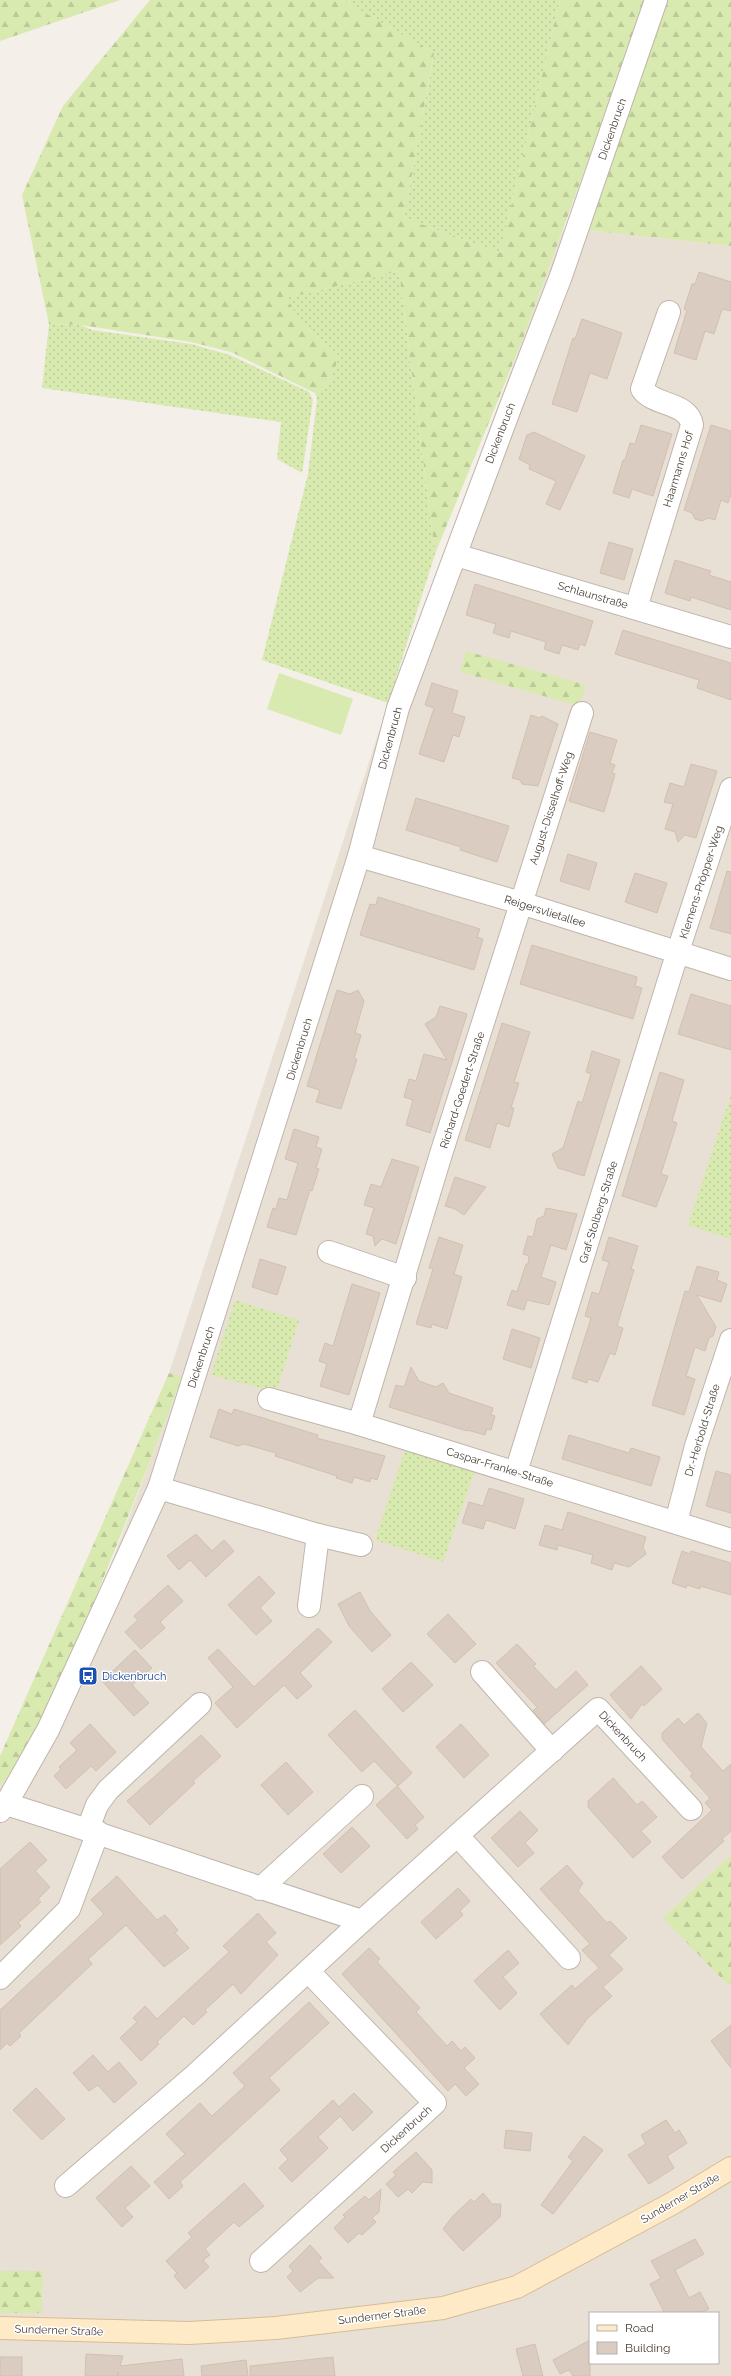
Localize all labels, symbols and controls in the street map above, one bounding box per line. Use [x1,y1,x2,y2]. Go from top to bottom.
street label: Dickenbruch [596,97,629,162]
street label: Dickenbruch [483,401,518,466]
street label: Haarmanns Hof [661,429,696,509]
street label: Schlaunstraße [556,579,630,612]
street label: Dickenbruch [376,705,405,771]
street label: August-Disselhoff-Weg [527,750,576,866]
street label: Klemens-Pröpper-Weg [677,824,726,940]
street label: Reigersvlietallee [503,893,588,930]
street label: Dickenbruch [284,1016,315,1082]
street label: Richard-Goedert-Straße [437,1030,488,1150]
street label: Graf-Stolberg-Straße [577,1159,620,1265]
street label: Dickenbruch [185,1325,218,1390]
street label: Dr.-Herbold-Straße [682,1382,723,1478]
street label: Caspar-Franke-Straße [445,1445,555,1490]
bus stop icon: Dickenbruch [77,1665,99,1687]
place label: Dickenbruch [102,1670,166,1683]
street label: Dickenbruch [596,1708,649,1764]
street label: Dickenbruch [378,2103,435,2156]
street label: Sunderner Straße [639,2170,722,2226]
street label: Sunderner Straße [337,2304,427,2327]
legend [589,2312,719,2364]
text: Road [625,2321,654,2335]
street label: Sunderner Straße [14,2322,104,2339]
text: Building [625,2341,671,2355]

